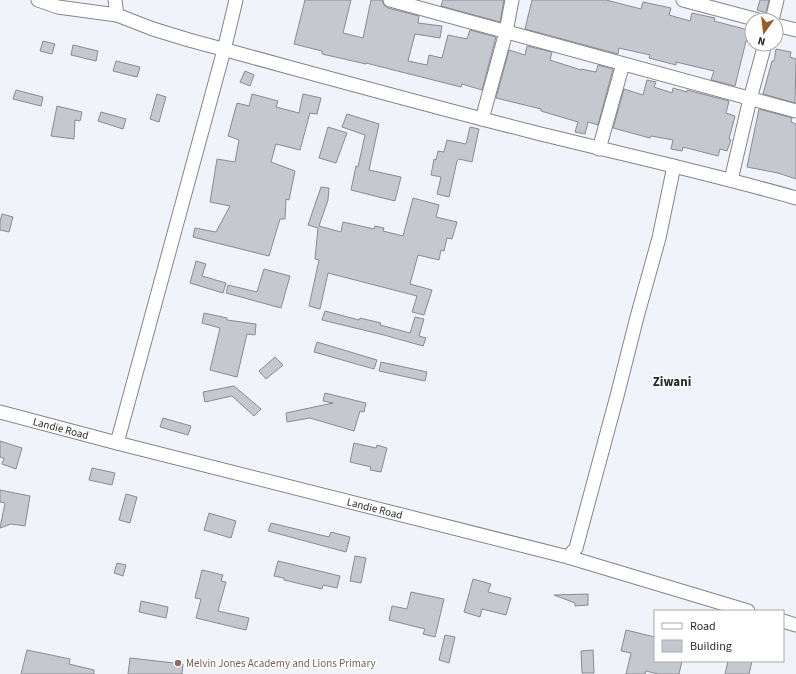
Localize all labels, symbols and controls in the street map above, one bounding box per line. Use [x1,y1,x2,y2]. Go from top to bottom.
north arrow [744,12,784,52]
text: N [756,33,767,49]
district label: Ziwani [653,373,691,391]
street label: Landie Road [31,414,90,443]
street label: Landie Road [345,494,404,522]
legend [654,610,784,662]
text: Road [690,618,716,635]
text: Building [690,638,732,655]
place label: Melvin Jones Academy and Lions Primary [186,656,376,671]
marker: Melvin Jones Academy and Lions Primary [173,658,183,668]

